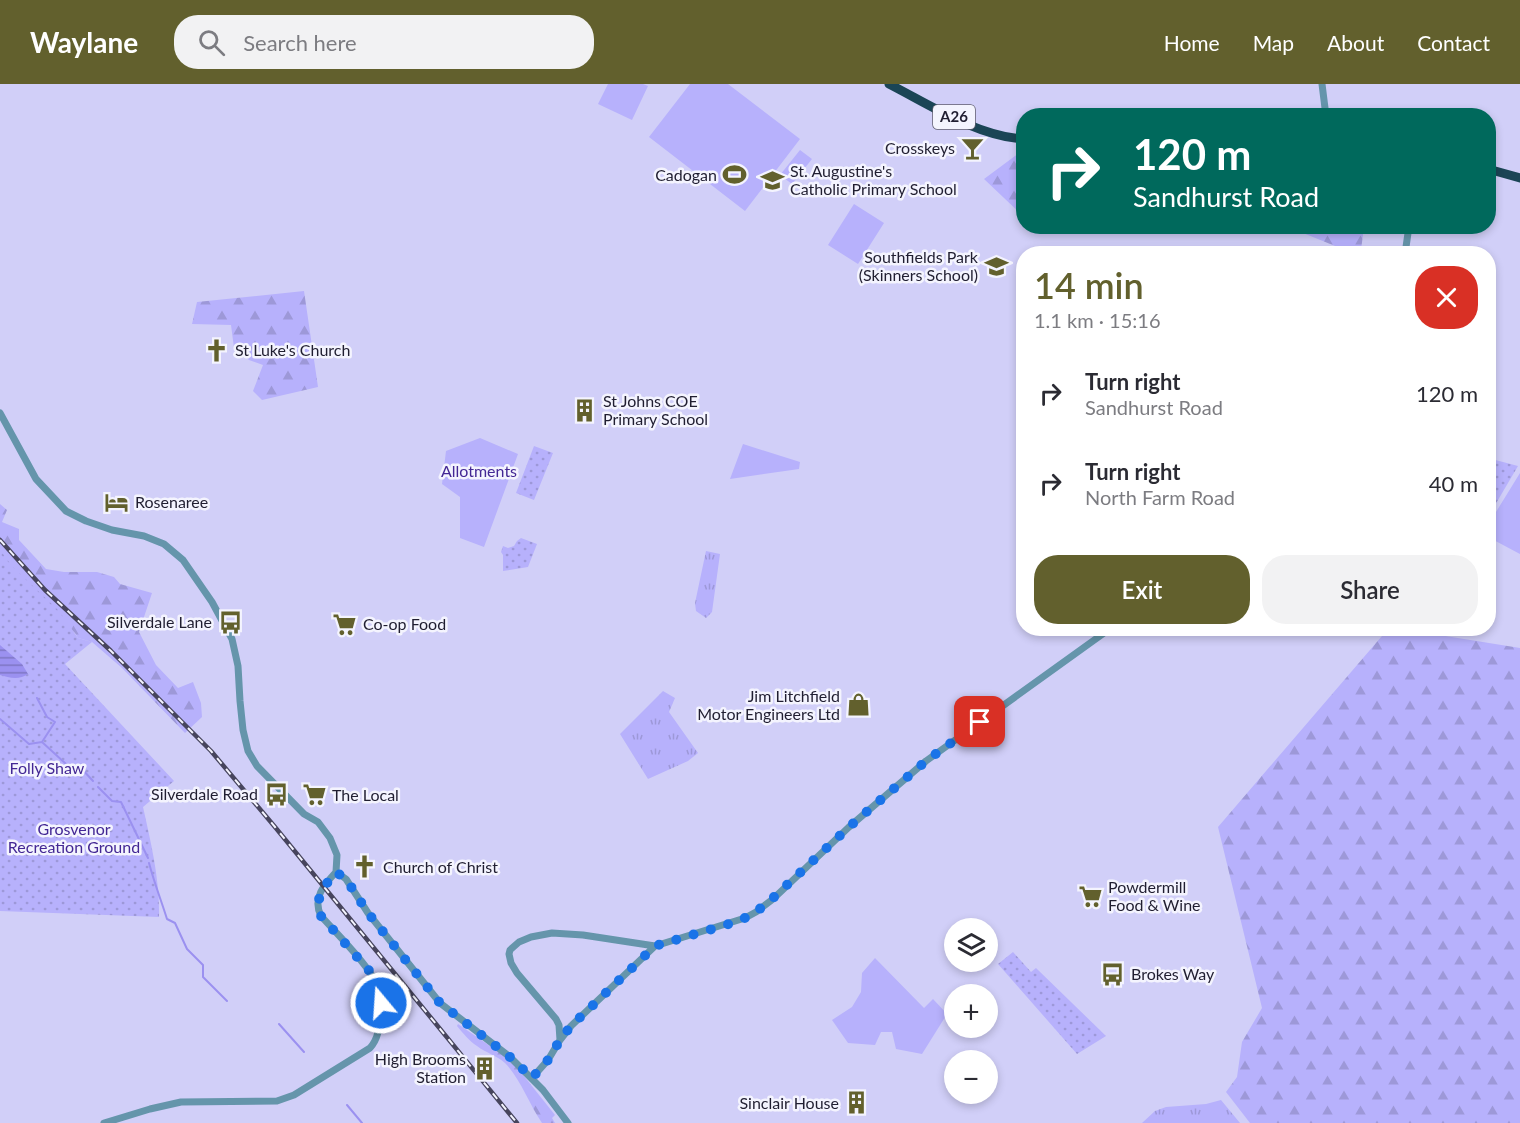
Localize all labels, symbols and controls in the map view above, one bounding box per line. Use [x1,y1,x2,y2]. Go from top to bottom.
search box [174,15,594,69]
text: Waylane [30,25,138,59]
icon: search [195,26,228,59]
text: Search here [243,29,357,56]
text: Home [1164,30,1220,55]
text: Map [1253,30,1294,55]
text: About [1327,30,1384,55]
text: Contact [1417,30,1490,55]
road number: A26 [933,105,975,129]
text: 120 m [1133,129,1251,179]
icon: right [1034,132,1112,210]
bar icon: Crosskeys [960,135,986,161]
place label: Crosskeys [885,138,955,157]
place label: St. Augustine's Catholic Primary School [790,161,957,198]
sports icon: Cadogan [722,162,748,188]
place label: Cadogan [655,165,717,184]
school or university icon: St. Augustine's Catholic Primary School [759,167,785,193]
text: Sandhurst Road [1133,180,1319,213]
place label: Southfields Park (Skinners School) [859,247,979,284]
school or university icon: Southfields Park (Skinners School) [983,253,1009,279]
text: 14 min [1034,263,1144,307]
button: close [1415,266,1478,329]
text: 1.1 km · 15:16 [1034,308,1161,332]
church icon: St Luke's Church [204,337,230,363]
place label: St Luke's Church [235,340,350,359]
text: Turn right [1085,368,1180,395]
icon: right [1034,377,1067,410]
text: 120 m [1416,380,1478,407]
place label: St Johns COE Primary School [603,391,708,428]
text: Sandhurst Road [1085,395,1223,419]
building icon: St Johns COE Primary School [572,397,598,423]
text: Turn right [1085,458,1180,485]
park label: Allotments [441,461,517,480]
icon: right [1034,467,1067,500]
text: 40 m [1429,470,1478,497]
text: North Farm Road [1085,485,1235,509]
hotel icon: Rosenaree [104,489,130,515]
place label: Rosenaree [135,492,208,511]
button: Exit [1034,555,1250,624]
button: Share [1262,555,1478,624]
bus stop icon: Silverdale Lane [217,609,243,635]
supermarket icon: Co-op Food [332,611,358,637]
place label: Silverdale Lane [107,612,212,631]
place label: Co-op Food [363,614,446,633]
place label: Jim Litchfield Motor Engineers Ltd [697,686,840,723]
shop icon: Jim Litchfield Motor Engineers Ltd [845,692,871,718]
pin [954,696,1005,747]
icon: arrive [963,705,996,738]
park label: Folly Shaw [10,758,85,777]
bus stop icon: Silverdale Road [263,781,289,807]
supermarket icon: The Local [301,782,327,808]
place label: Silverdale Road [151,784,258,803]
place label: The Local [332,785,399,804]
park label: Grosvenor Recreation Ground [8,819,140,856]
church icon: Church of Christ [352,854,378,880]
place label: Church of Christ [383,857,498,876]
place label: Powdermill Food & Wine [1108,877,1201,914]
supermarket icon: Powdermill Food & Wine [1077,883,1103,909]
map controls [944,918,998,1104]
button: layers [944,918,998,972]
bus stop icon: Brokes Way [1100,961,1126,987]
place label: Brokes Way [1131,964,1215,983]
position arrow [349,971,413,1035]
button: + [944,984,998,1038]
place label: High Brooms Station [375,1049,466,1086]
button: − [944,1050,998,1104]
building icon: High Brooms Station [471,1055,497,1081]
building icon: Sinclair House [844,1090,870,1116]
place label: Sinclair House [739,1093,839,1112]

